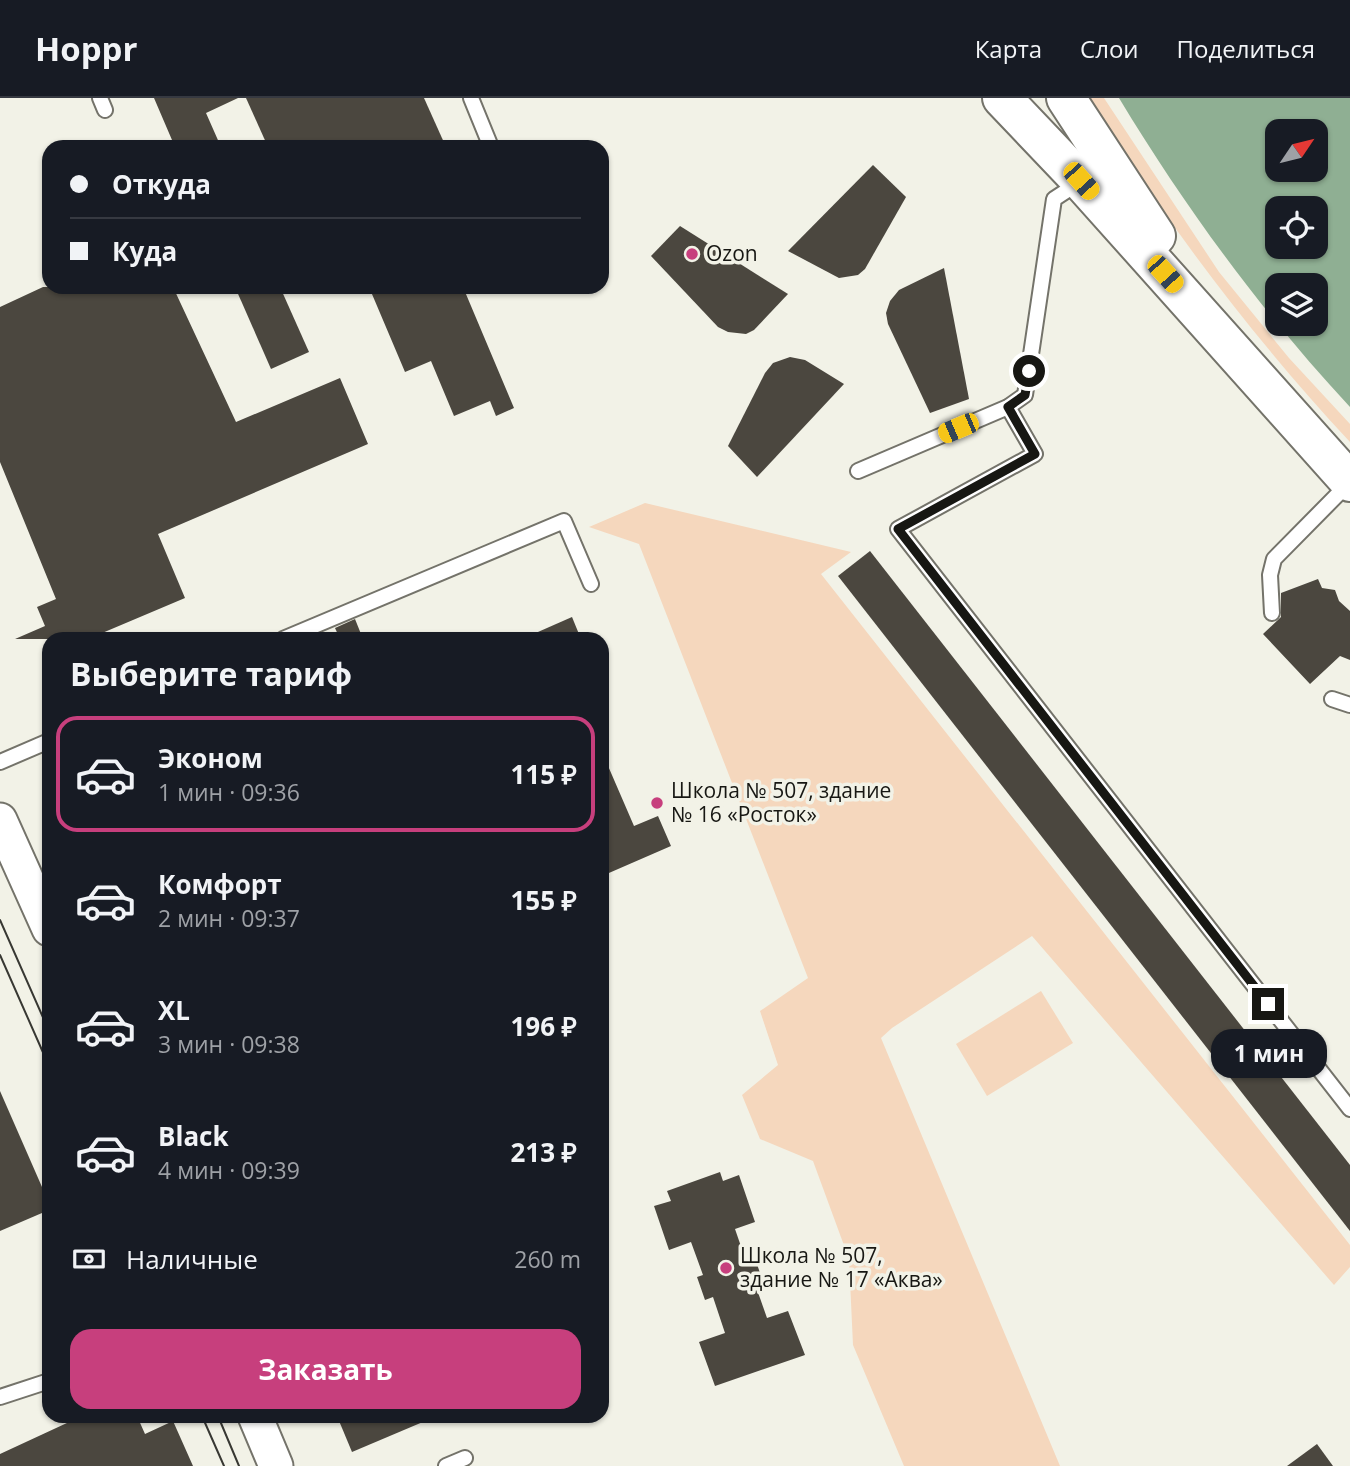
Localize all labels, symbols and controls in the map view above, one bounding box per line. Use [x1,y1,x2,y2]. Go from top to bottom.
text: Hoppr [35,26,137,71]
text: Карта [975,32,1042,65]
text: Слои [1080,32,1139,65]
text: Поделиться [1177,32,1315,65]
north arrow [1265,119,1328,182]
map controls [1265,119,1328,336]
car [1060,158,1103,204]
text: Откуда [112,166,211,202]
button: locate [1265,196,1328,259]
text: Куда [112,233,177,269]
place label: Ozon [706,239,758,267]
marker: Ozon [684,246,700,262]
car [1144,251,1187,297]
button: layers [1265,273,1328,336]
route start [1013,355,1045,387]
car [935,410,982,446]
text: Выберите тариф [70,652,352,695]
text: Эконом [158,740,263,776]
icon: car [74,743,137,806]
text: 115 ₽ [511,756,577,792]
text: 1 мин · 09:36 [158,776,300,808]
place label: Школа № 507, здание № 16 «Росток» [671,776,891,828]
marker: Школа № 507, здание № 16 «Росток» [649,795,665,811]
text: Комфорт [158,866,282,902]
icon: car [74,869,137,932]
text: 155 ₽ [511,882,577,918]
text: 2 мин · 09:37 [158,902,300,934]
route end [1252,988,1284,1020]
text: XL [158,992,190,1028]
icon: car [74,995,137,1058]
text: 196 ₽ [511,1008,577,1044]
text: 3 мин · 09:38 [158,1028,300,1060]
callout: 1 мин [1210,1028,1326,1077]
text: 1 мин [1234,1037,1304,1069]
text: Black [158,1118,229,1154]
icon: car [74,1121,137,1184]
text: 213 ₽ [511,1134,577,1170]
text: 4 мин · 09:39 [158,1154,300,1186]
icon: cash [70,1240,108,1278]
text: Наличные [126,1241,258,1277]
place label: Школа № 507, здание № 17 «Аква» [740,1241,943,1293]
text: 260 m [514,1243,581,1275]
marker: Школа № 507, здание № 17 «Аква» [718,1260,734,1276]
button: Заказать [70,1329,581,1409]

